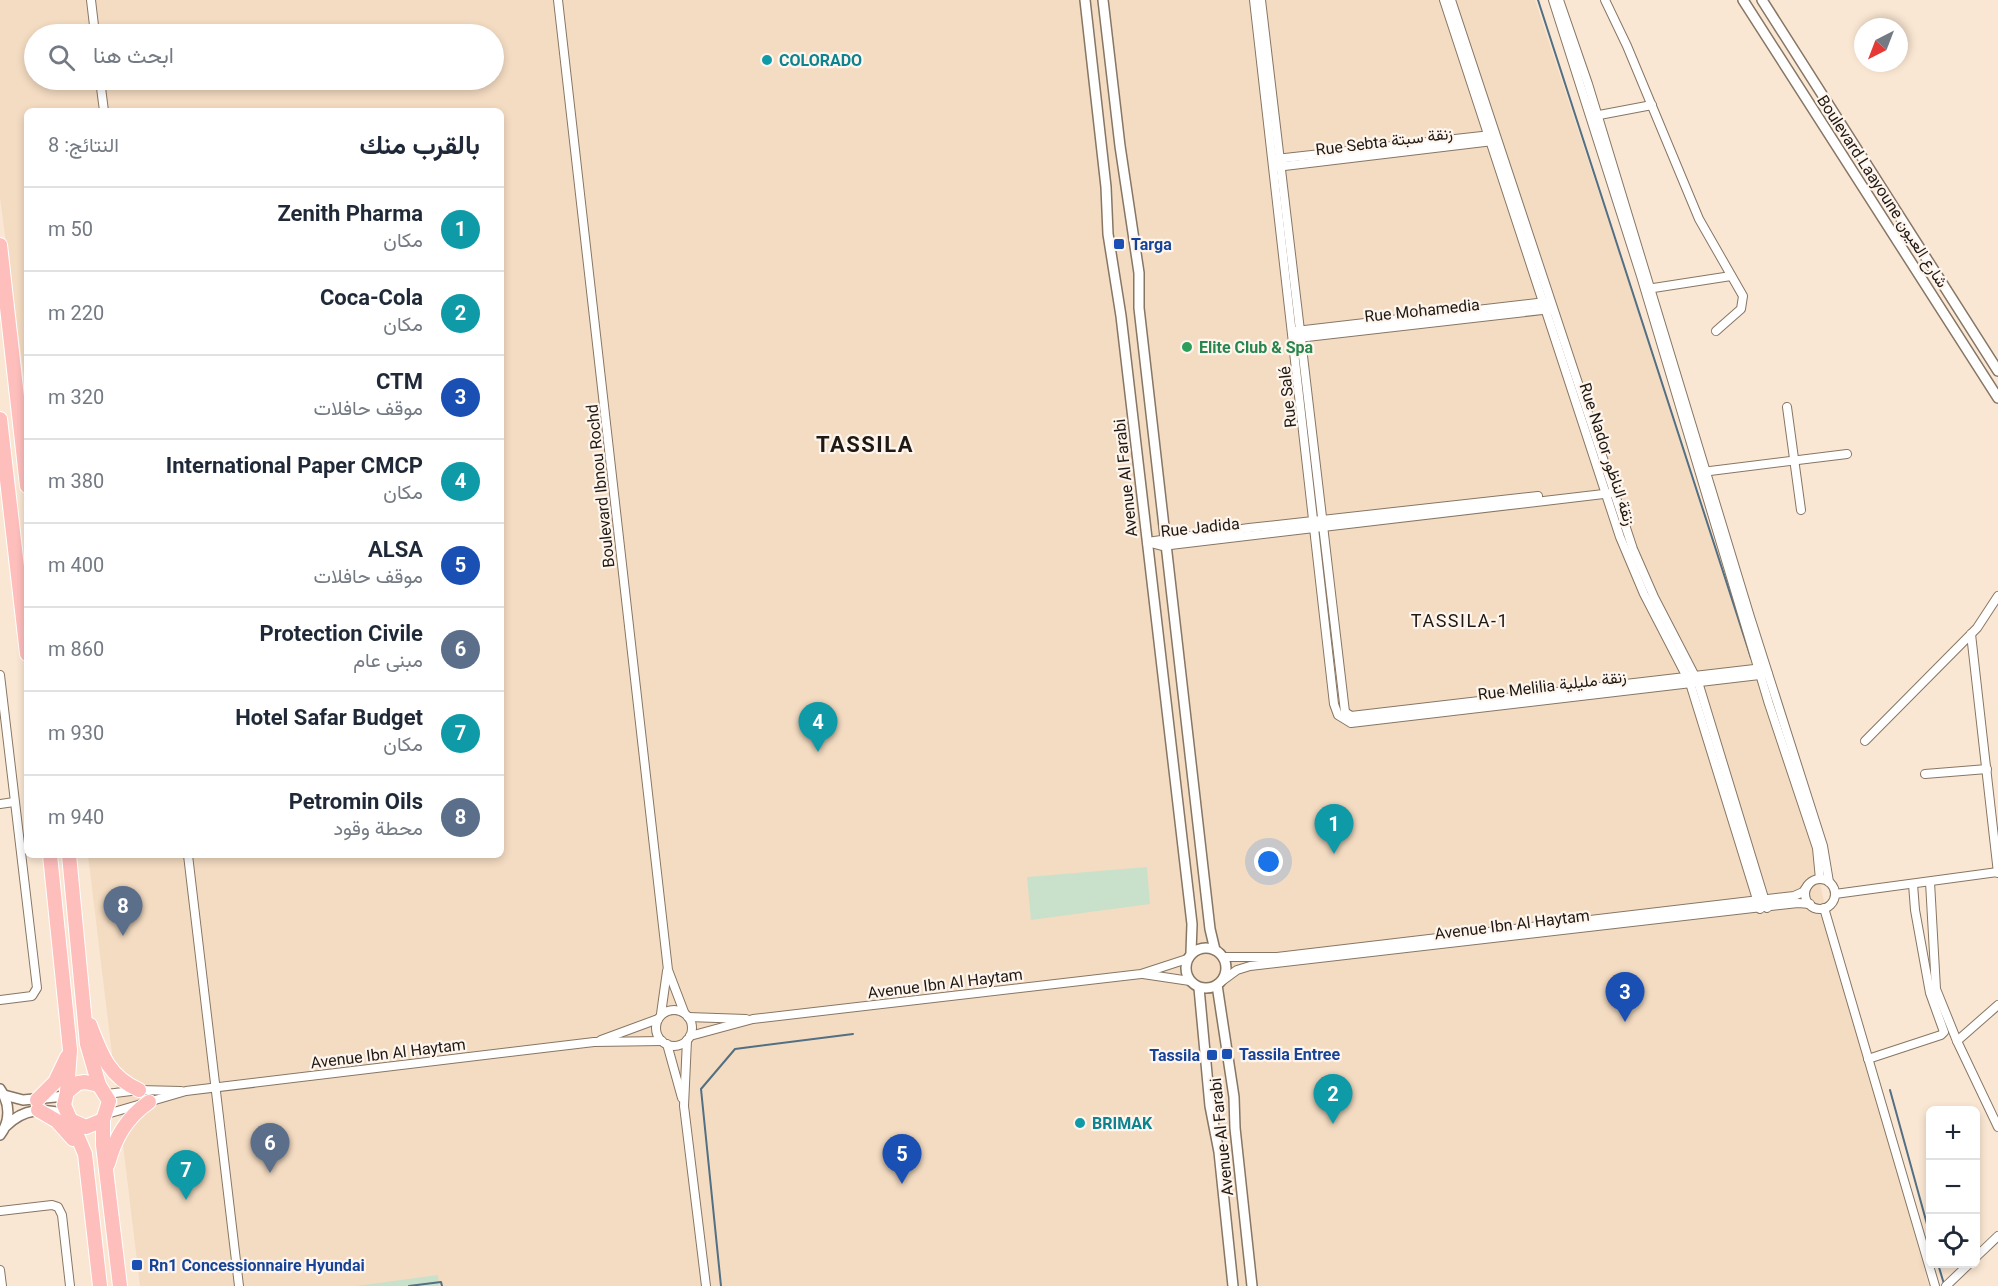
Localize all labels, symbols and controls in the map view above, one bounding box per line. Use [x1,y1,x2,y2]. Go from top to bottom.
north arrow [1854,18,1908,72]
search box [24,24,504,90]
icon: search [45,41,78,74]
text: ابحث هنا [93,43,174,68]
place label: COLORADO [779,51,862,70]
marker: COLORADO [760,53,774,67]
street label: Boulevard Laayoune شارع العيون [1811,91,1952,292]
street label: Rue Sebta زنقة سبتة [1315,124,1454,160]
text: بالقرب منك [359,130,480,160]
text: النتائج: 8 [48,133,119,157]
text: Zenith Pharma [277,201,423,226]
text: 50 m [48,217,93,241]
text: 1 [455,217,466,241]
text: مكان [383,228,423,252]
place label: Targa [1131,235,1172,254]
marker: Targa [1112,237,1126,251]
text: Coca-Cola [320,285,423,310]
street label: Rue Mohamedia [1363,295,1481,326]
text: 220 m [48,301,104,325]
text: 2 [455,301,466,325]
text: مكان [383,312,423,336]
place label: Elite Club & Spa [1199,338,1313,357]
marker: Elite Club & Spa [1180,340,1194,354]
street label: Rue Salé [1275,365,1300,429]
text: CTM [376,369,423,394]
street label: Rue Nador زنقة الناظور [1575,380,1640,528]
text: 320 m [48,385,104,409]
text: 3 [455,385,466,409]
text: موقف حافلات [313,396,423,420]
street label: Boulevard Ibnou Rochd [582,403,619,569]
street label: Avenue Al Farabi [1110,418,1141,538]
district label: TASSILA [816,432,914,457]
text: International Paper CMCP [166,453,423,478]
text: 380 m [48,469,104,493]
text: 4 [455,469,466,493]
text: مكان [383,480,423,504]
street label: Rue Jadida [1160,514,1240,541]
text: ALSA [368,537,423,562]
text: 400 m [48,553,104,577]
text: 5 [455,553,466,577]
text: موقف حافلات [313,564,423,588]
district label: TASSILA-1 [1411,610,1509,631]
text: Protection Civile [260,621,423,646]
text: 860 m [48,637,104,661]
text: 6 [455,637,466,661]
text: مبنى عام [353,648,423,672]
street label: Rue Melilia زنقة مليلية [1477,667,1628,705]
pin: 4 [798,702,838,752]
text: Hotel Safar Budget [235,705,423,730]
text: 930 m [48,721,104,745]
text: 7 [455,721,466,745]
text: مكان [383,732,423,756]
text: Petromin Oils [289,789,423,814]
pin: 1 [1314,804,1354,854]
text: 940 m [48,805,104,829]
text: 8 [455,805,466,829]
text: محطة وقود [333,816,423,840]
your location [1254,847,1283,876]
pin: 8 [104,886,142,936]
street label: Avenue Ibn Al Haytam [1433,906,1591,943]
street label: Avenue Ibn Al Haytam [866,965,1024,1002]
pin: 3 [1606,972,1644,1022]
street label: Avenue Ibn Al Haytam [309,1035,467,1072]
place label: Tassila Entree [1239,1045,1340,1064]
place label: Tassila [1149,1046,1200,1065]
marker: Tassila Entree [1220,1047,1234,1061]
marker: Tassila [1205,1048,1219,1062]
pin: 2 [1314,1074,1352,1124]
street label: Avenue Al Farabi [1206,1077,1237,1197]
map controls [1926,1106,1980,1268]
button: + [1926,1106,1980,1160]
place label: BRIMAK [1092,1114,1153,1133]
marker: BRIMAK [1073,1116,1087,1130]
pin: 6 [250,1124,290,1173]
pin: 5 [882,1134,922,1184]
pin: 7 [166,1150,206,1200]
button: − [1926,1160,1980,1214]
button: locate [1926,1214,1980,1268]
place label: Rn1 Concessionnaire Hyundai [149,1256,365,1275]
marker: Rn1 Concessionnaire Hyundai [130,1258,144,1272]

